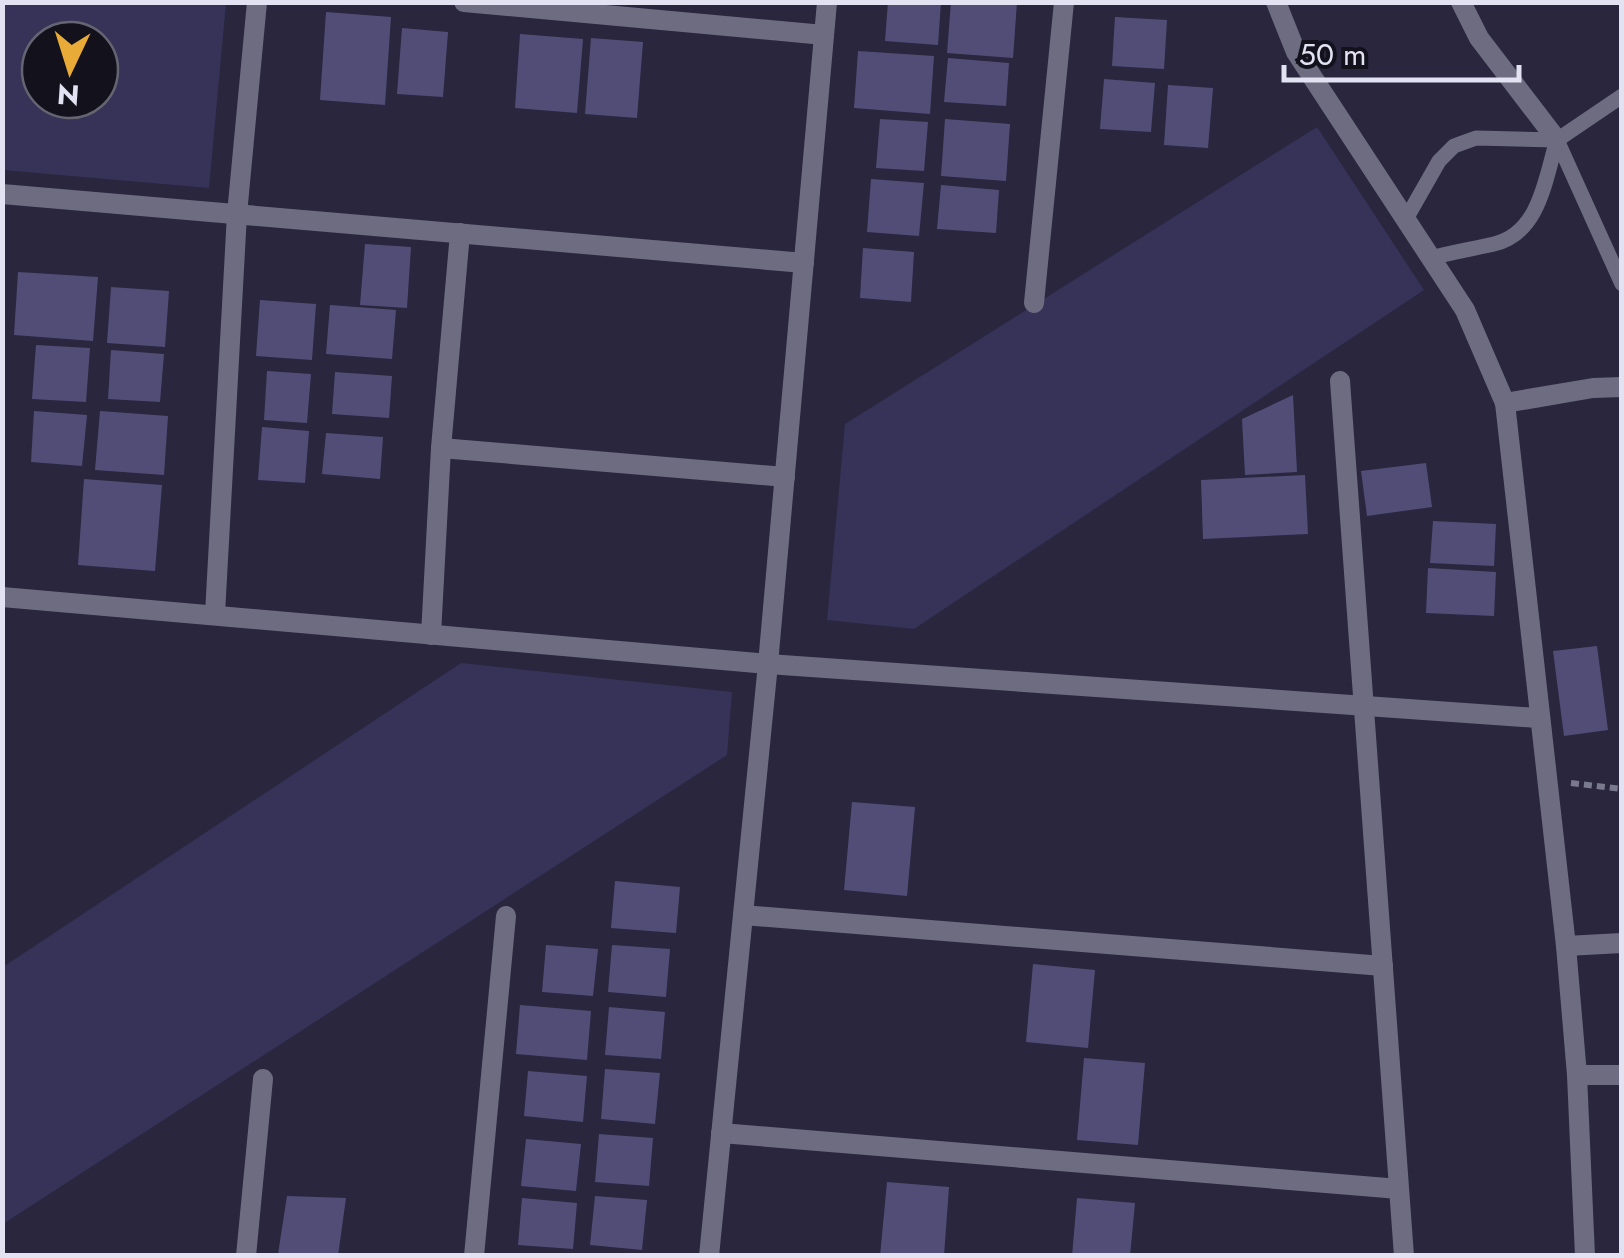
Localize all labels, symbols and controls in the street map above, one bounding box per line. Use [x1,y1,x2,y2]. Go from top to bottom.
north arrow [20,20,120,120]
scale bar [1284,20,1519,82]
text: 50 m [1299,33,1366,76]
text: N [56,73,81,116]

